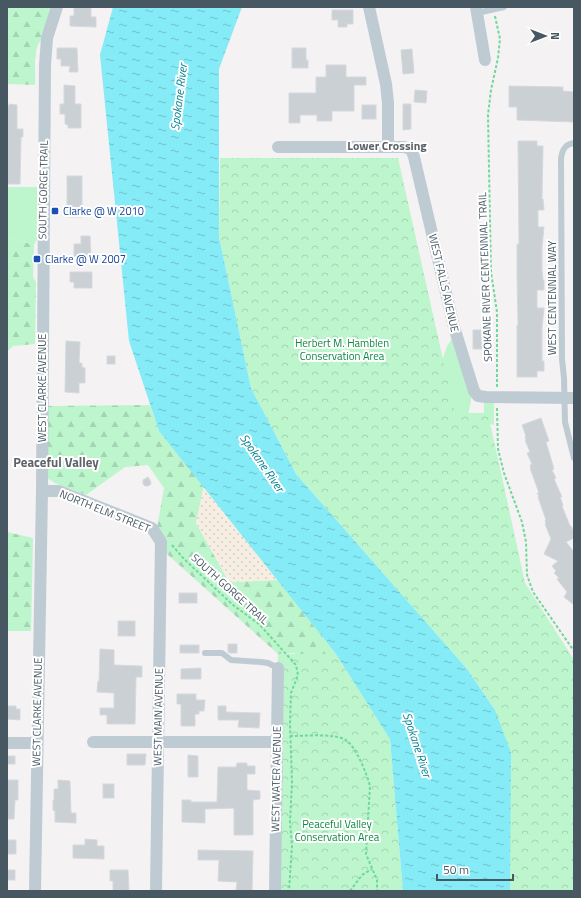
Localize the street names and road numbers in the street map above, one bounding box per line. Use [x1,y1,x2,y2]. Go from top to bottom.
street label: SOUTH GORGE TRAIL [34,140,52,240]
street label: SPOKANE RIVER CENTENNIAL TRAIL [474,191,496,362]
street label: WEST FALLS AVENUE [425,232,463,334]
street label: WEST CENTENNIAL WAY [544,241,560,355]
street label: WEST CLARKE AVENUE [34,334,50,442]
street label: NORTH ELM STREET [57,486,153,537]
street label: SOUTH GORGE TRAIL [188,550,273,629]
street label: WEST CLARKE AVENUE [28,658,46,766]
street label: WEST MAIN AVENUE [149,668,167,766]
street label: WEST WATER AVENUE [267,726,285,832]

